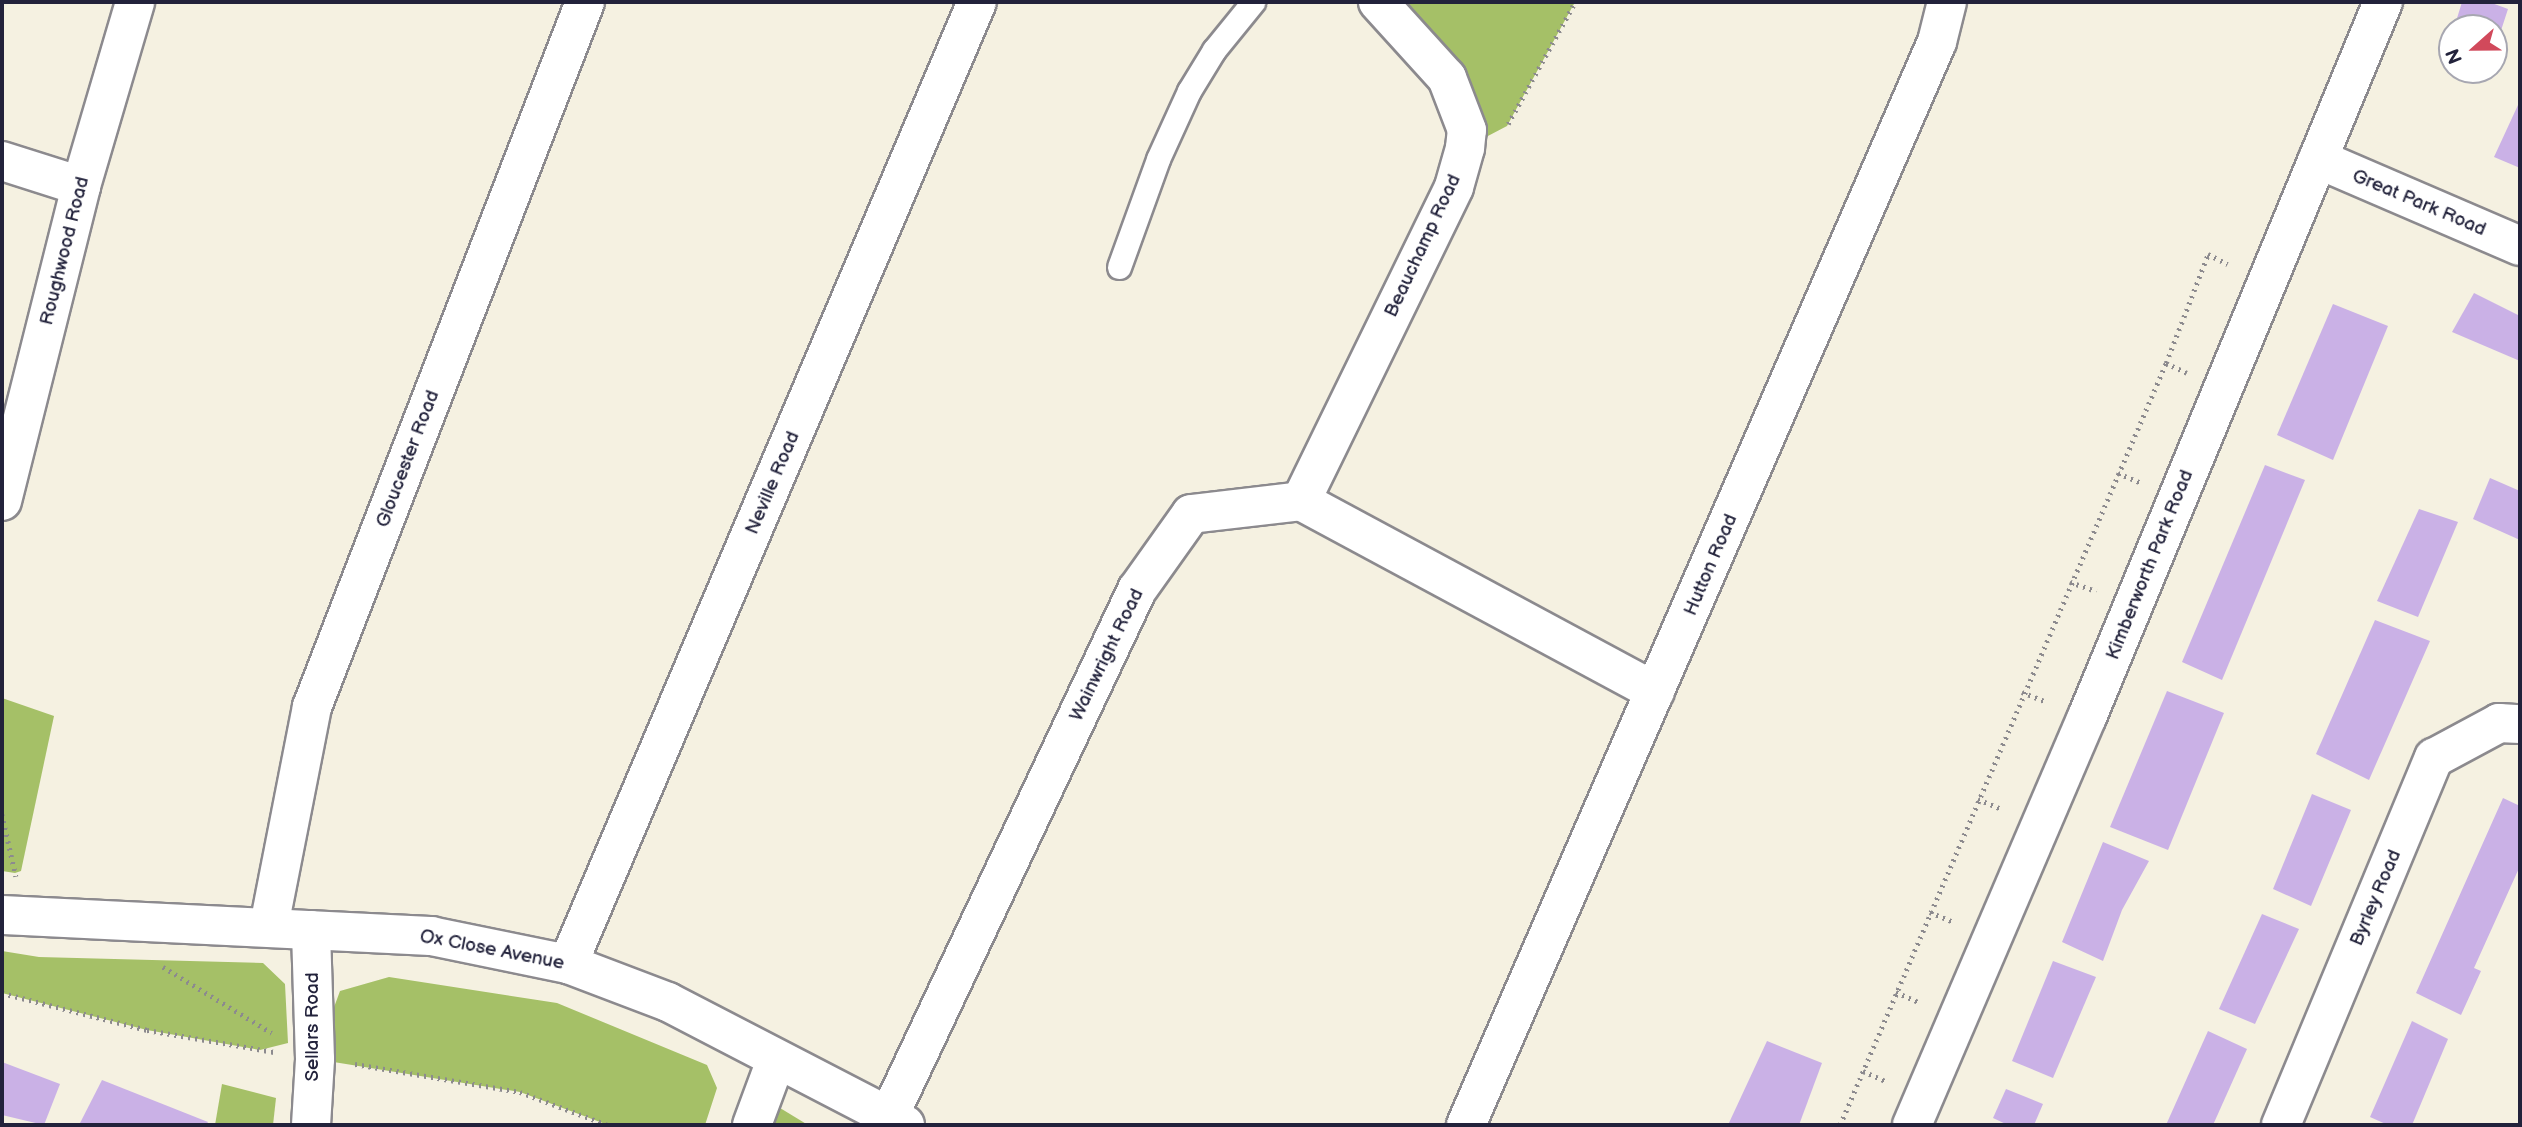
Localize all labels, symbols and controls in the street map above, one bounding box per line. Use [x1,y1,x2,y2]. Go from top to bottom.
north arrow [2438,14,2508,84]
text: N [2442,45,2468,67]
street label: Great Park Road [2349,165,2489,241]
street label: Beauchamp Road [1380,171,1466,321]
street label: Roughwood Road [36,174,94,328]
street label: Gloucester Road [371,387,445,531]
street label: Neville Road [741,428,805,538]
street label: Kimberworth Park Road [2101,467,2199,663]
street label: Hutton Road [1679,511,1743,619]
street label: Wainwright Road [1065,585,1149,725]
street label: Byrley Road [2345,846,2407,950]
street label: Ox Close Avenue [418,925,566,975]
street label: Sellars Road [302,972,324,1082]

